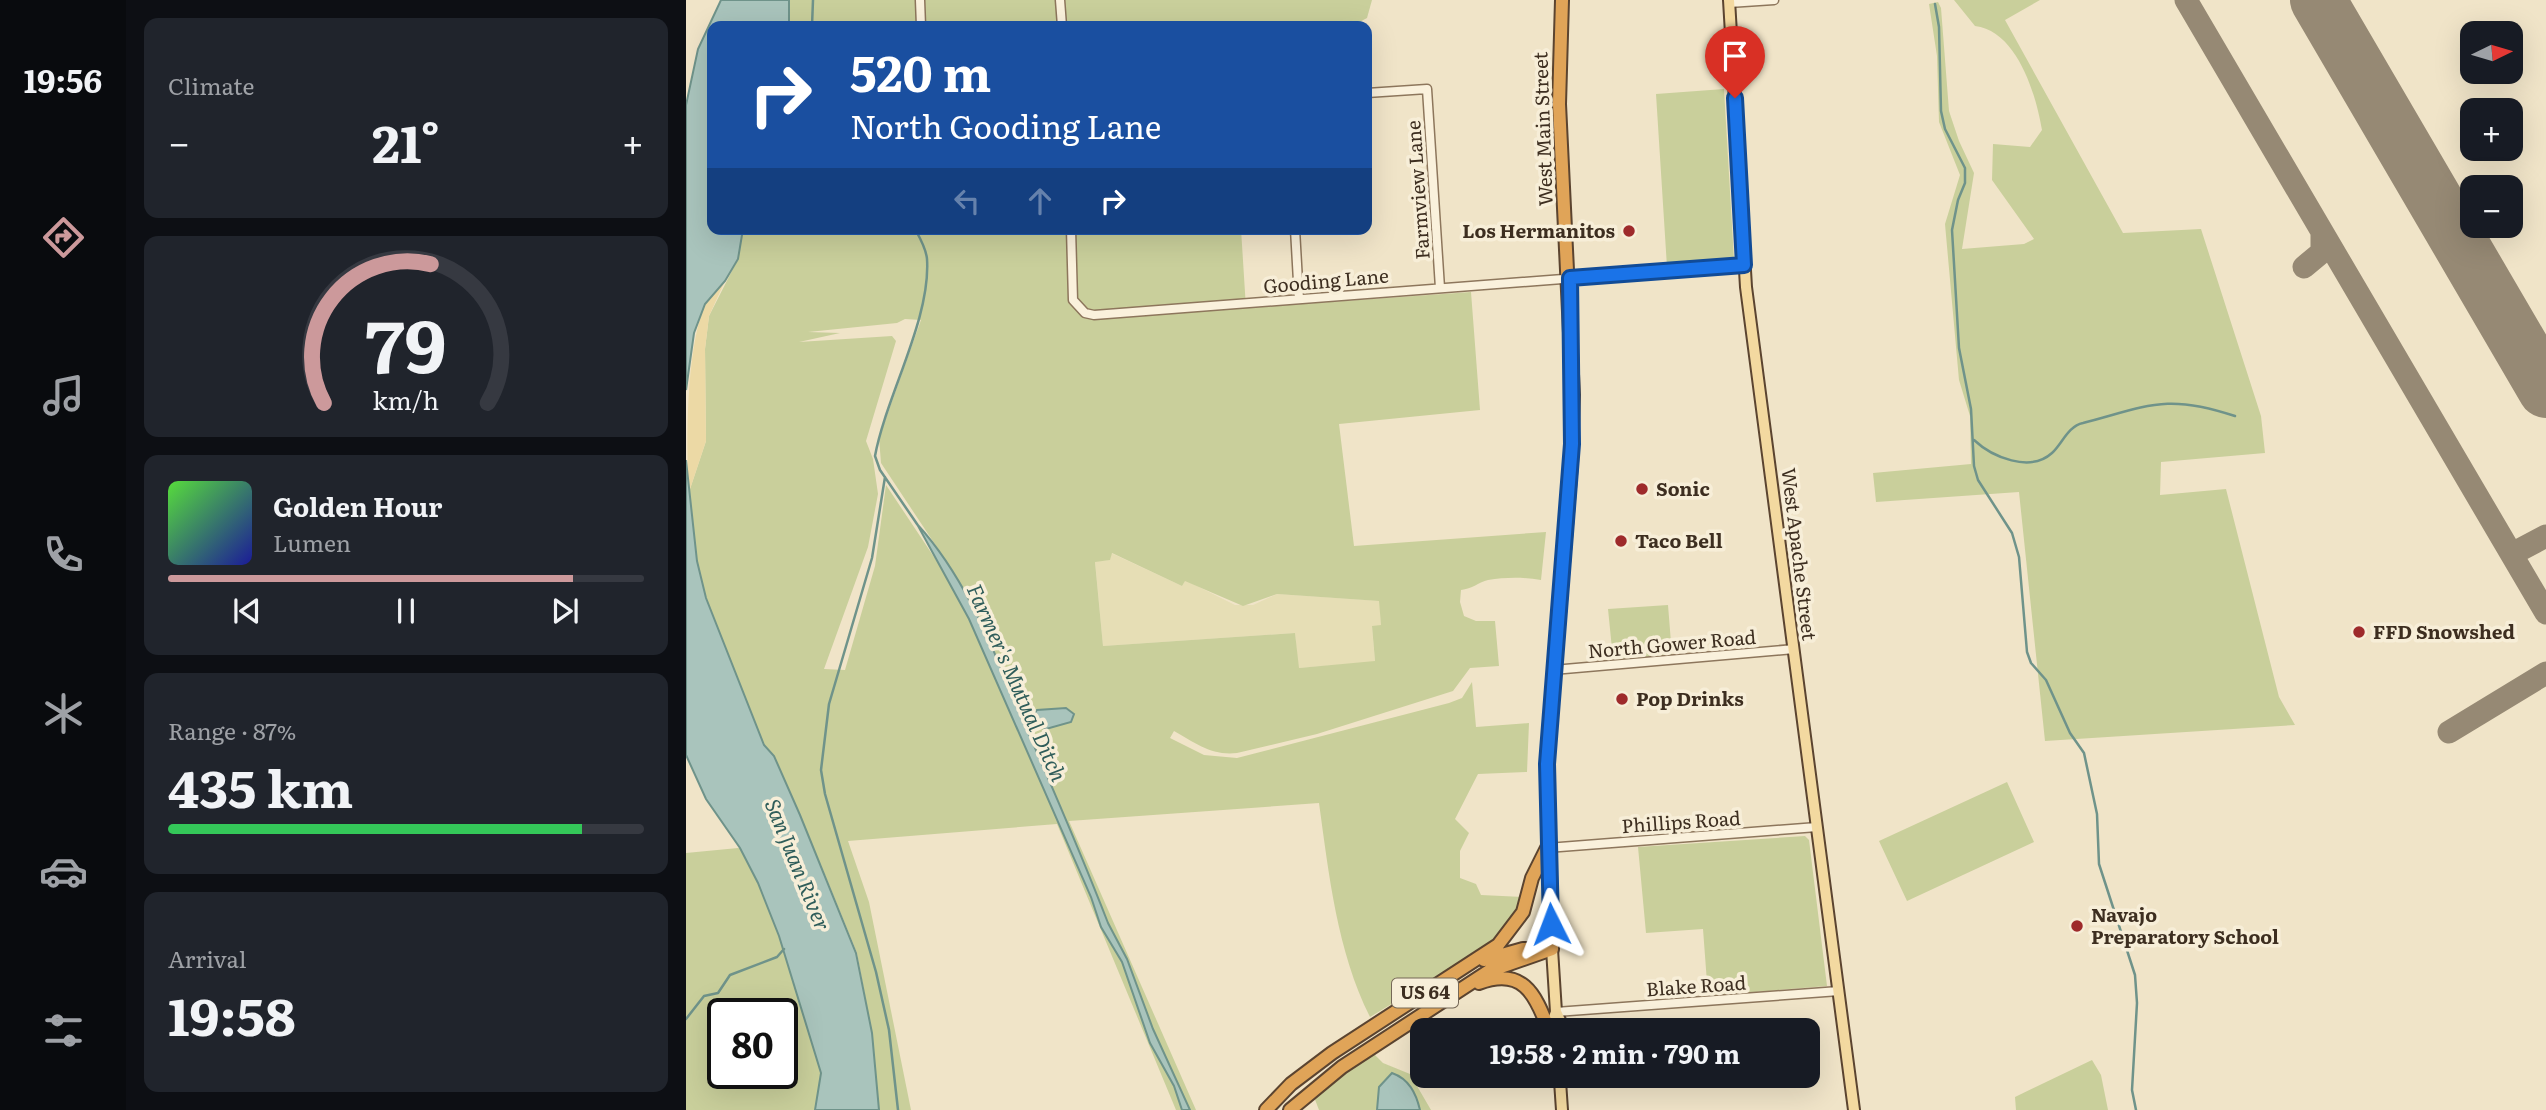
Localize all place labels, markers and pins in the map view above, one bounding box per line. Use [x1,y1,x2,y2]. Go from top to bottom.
pin [1705,26,1765,98]
place label: Los Hermanitos [1462,216,1615,244]
marker: Los Hermanitos [1621,223,1637,239]
place label: Sonic [1656,474,1710,502]
marker: Sonic [1634,481,1650,497]
place label: Taco Bell [1635,526,1723,554]
marker: Taco Bell [1613,533,1629,549]
place label: FFD Snowshed [2373,617,2516,645]
marker: FFD Snowshed [2351,624,2367,640]
place label: Pop Drinks [1636,684,1744,712]
marker: Pop Drinks [1614,691,1630,707]
place label: Navajo Preparatory School [2091,900,2279,950]
marker: Navajo Preparatory School [2069,918,2085,934]

